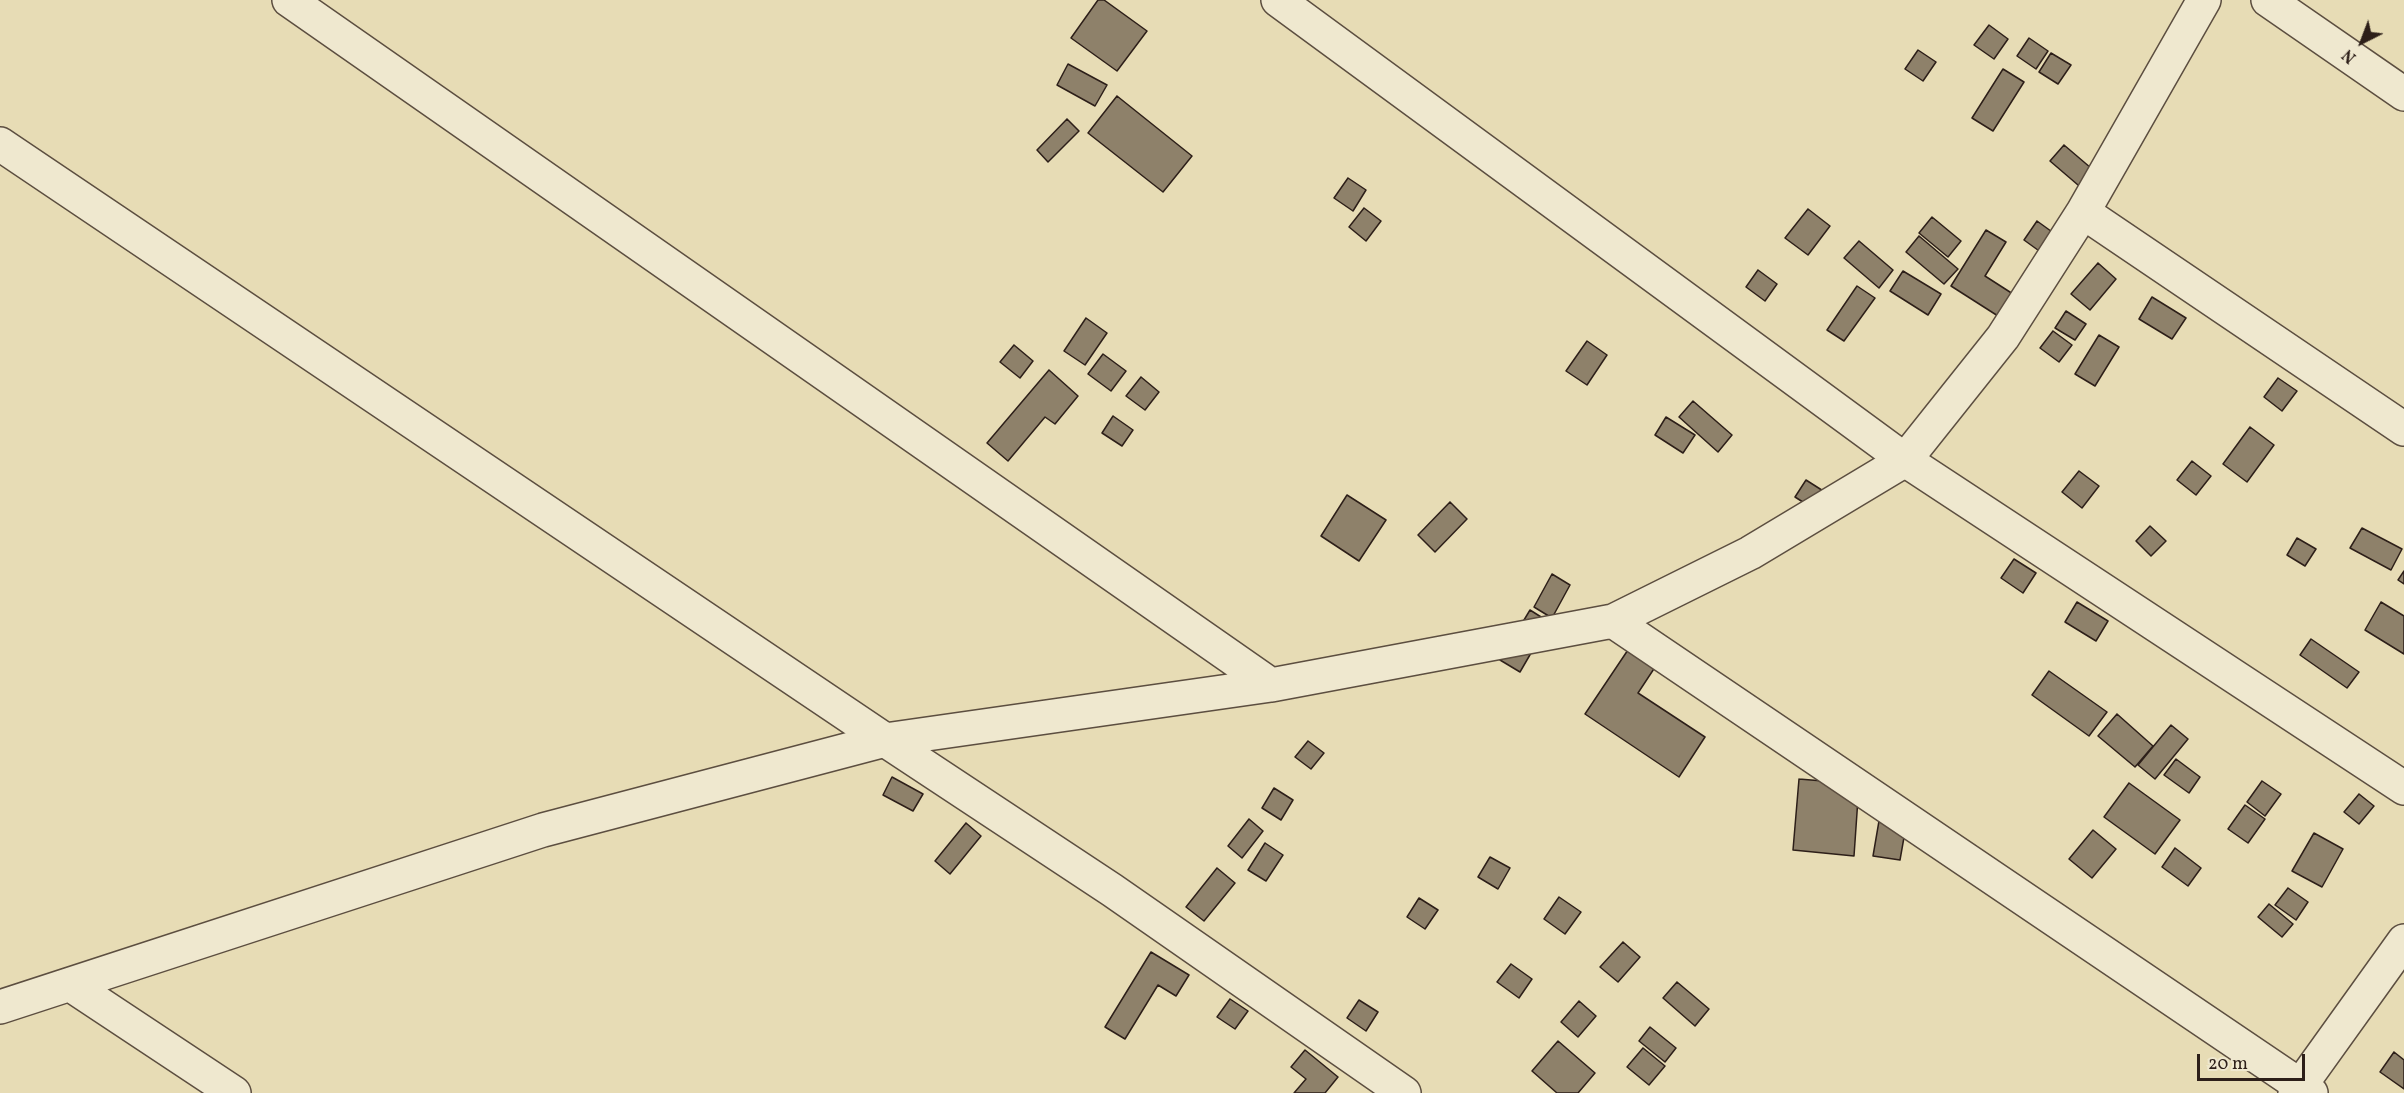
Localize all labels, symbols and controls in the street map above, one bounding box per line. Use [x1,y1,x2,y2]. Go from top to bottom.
north arrow [2332,12,2392,72]
text: N [2338,43,2362,67]
scale bar [2200,1042,2308,1080]
text: 20 m [2208,1052,2248,1077]

